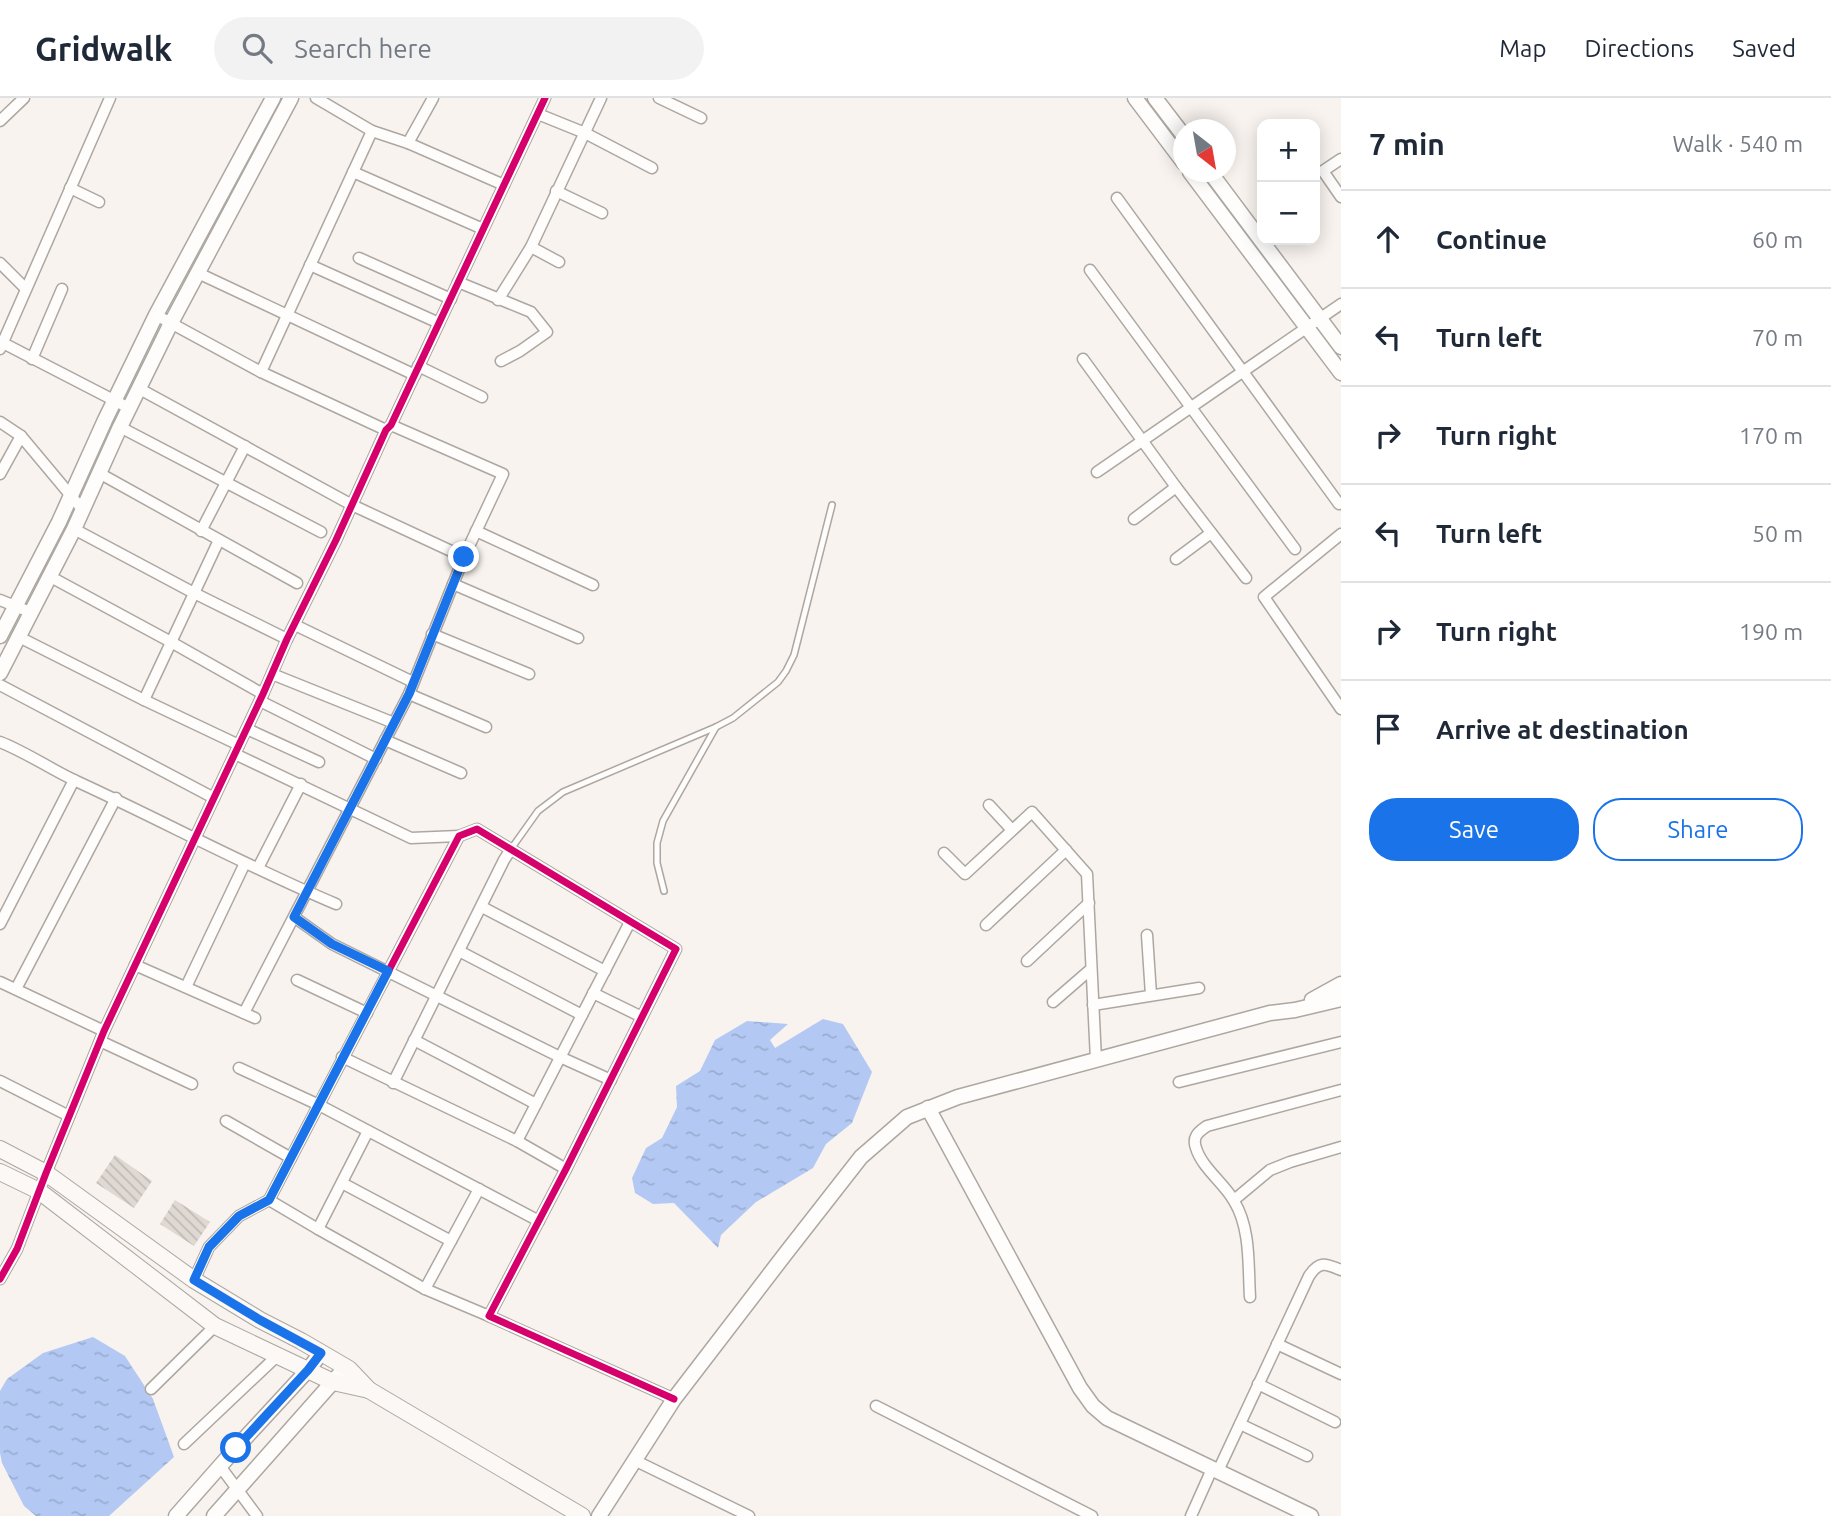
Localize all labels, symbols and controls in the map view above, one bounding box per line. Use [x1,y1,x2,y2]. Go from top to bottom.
search box [214,17,704,80]
icon: search [238,29,276,67]
text: Gridwalk [35,30,172,67]
text: Search here [294,34,432,63]
text: Map [1499,35,1546,62]
text: Directions [1584,35,1694,62]
text: Saved [1732,35,1796,62]
north arrow [1173,119,1236,182]
map controls [1257,119,1320,245]
button: + [1257,119,1320,182]
text: 7 min [1369,127,1445,161]
text: Walk · 540 m [1672,131,1803,156]
button: − [1257,182,1320,245]
icon: ahead [1369,220,1407,258]
text: Continue [1436,225,1547,254]
text: 60 m [1752,227,1803,252]
icon: left [1369,318,1407,356]
text: Turn left [1436,323,1542,352]
text: 70 m [1752,325,1803,350]
icon: right [1369,416,1407,454]
text: Turn right [1436,421,1557,450]
text: 170 m [1739,423,1803,448]
icon: left [1369,514,1407,552]
text: Turn left [1436,519,1542,548]
text: 50 m [1752,521,1803,546]
route end [448,541,479,572]
icon: right [1369,612,1407,650]
text: Turn right [1436,617,1557,646]
text: 190 m [1739,619,1803,644]
icon: arrive [1369,710,1407,748]
text: Arrive at destination [1436,715,1689,744]
button: Save [1369,798,1579,861]
button: Share [1593,798,1803,861]
route start [220,1432,251,1463]

